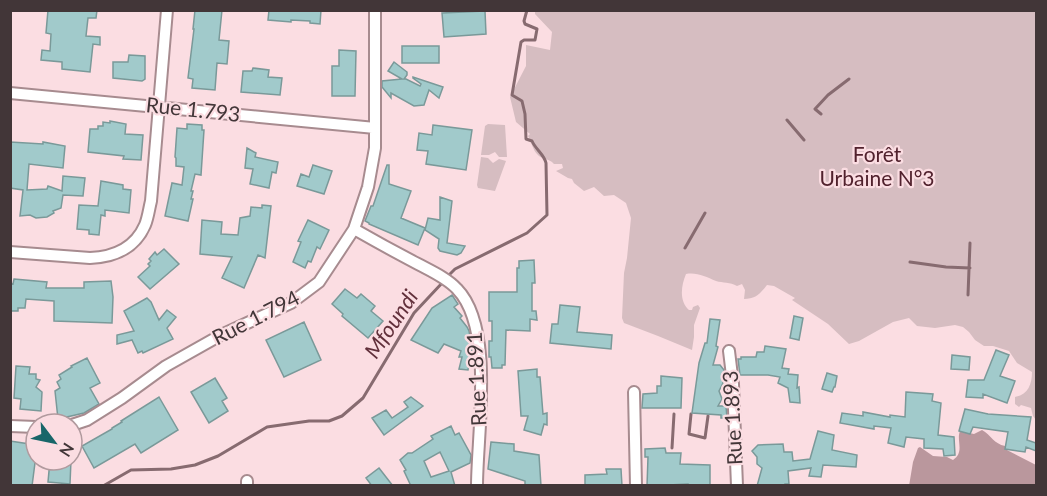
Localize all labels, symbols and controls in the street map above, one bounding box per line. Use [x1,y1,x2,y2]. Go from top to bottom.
street label: Rue 1.793 [145,91,241,126]
park label: Forêt Urbaine N°3 [819,141,935,190]
street label: Rue 1.794 [208,284,303,349]
water label: Mfoundi [358,284,423,363]
street label: Rue 1.891 [461,331,490,427]
street label: Rue 1.893 [717,370,746,466]
north arrow [24,412,84,472]
text: N [56,440,78,460]

